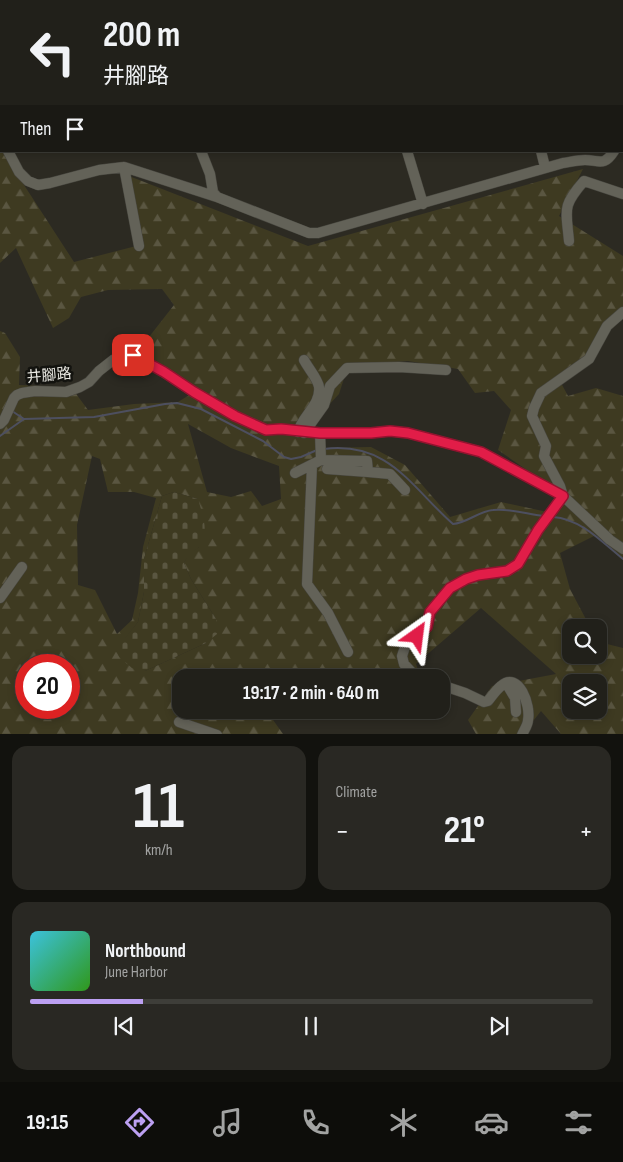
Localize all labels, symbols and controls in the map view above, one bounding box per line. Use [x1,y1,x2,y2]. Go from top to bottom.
text: 200 m [103,14,180,57]
icon: left [20,20,85,85]
text: 井腳路 [103,63,169,90]
icon: arrive [61,115,89,143]
text: Then [20,118,51,141]
pin [112,334,154,376]
icon: arrive [119,341,147,369]
street label: 井腳路 [26,364,72,387]
position arrow [390,609,442,661]
map controls [562,619,607,719]
button: search [562,619,607,664]
speed limit sign: 20 [15,654,80,719]
button: layers [562,674,607,719]
text: 19:17 · 2 min · 640 m [243,682,379,705]
text: 11 [133,769,184,847]
text: Climate [336,783,377,802]
text: 21° [444,808,485,853]
text: − [336,815,349,848]
text: + [579,815,593,848]
text: km/h [145,841,173,860]
text: Northbound [105,940,186,963]
text: June Harbor [105,963,168,982]
icon: previous [110,1012,138,1040]
icon: pause [297,1012,325,1040]
icon: next [485,1012,513,1040]
icon: directions [122,1105,157,1140]
icon: music [210,1105,245,1140]
icon: phone [298,1105,333,1140]
icon: climate [386,1105,421,1140]
icon: car [474,1105,509,1140]
icon: filters [561,1105,596,1140]
text: 19:15 [26,1109,69,1136]

